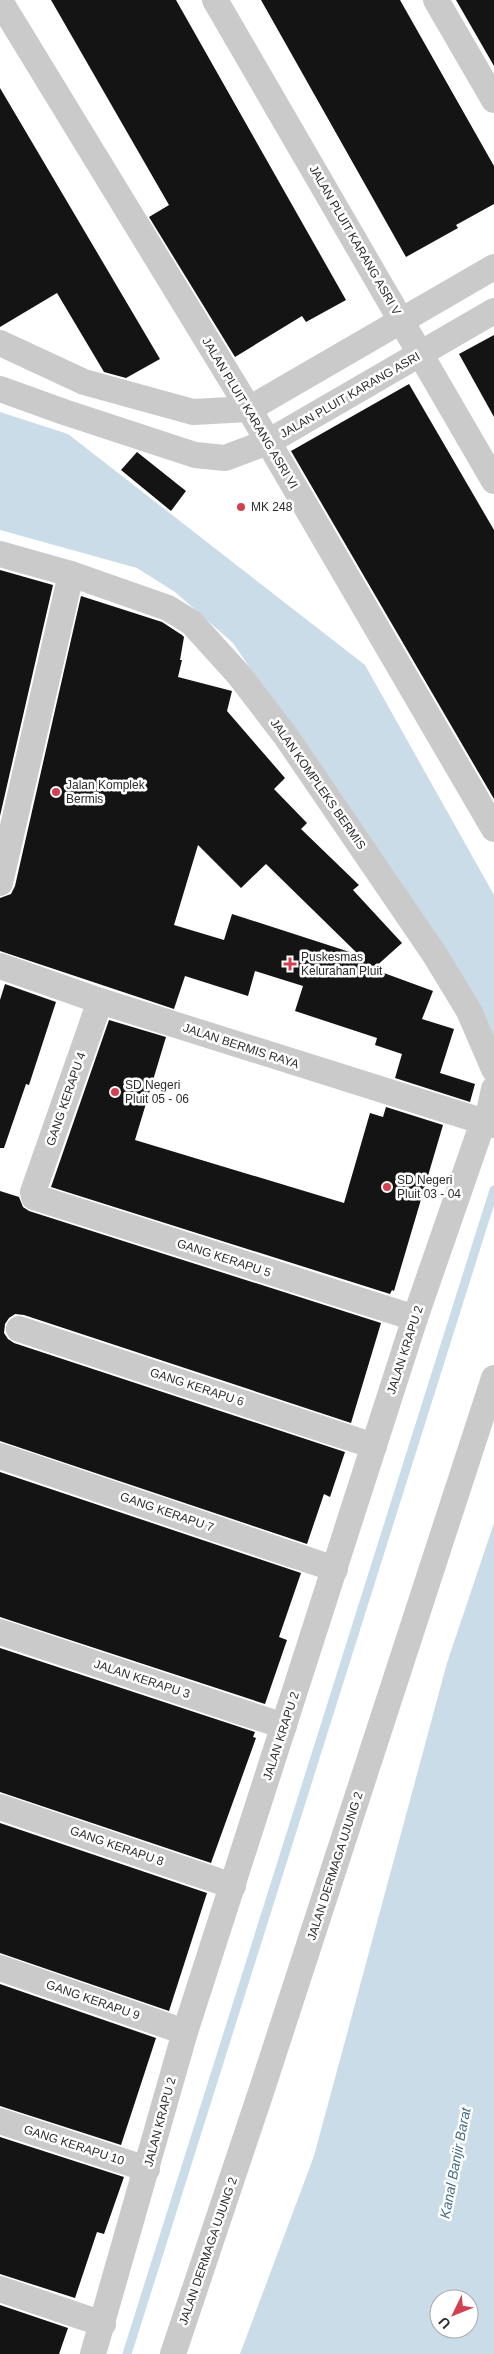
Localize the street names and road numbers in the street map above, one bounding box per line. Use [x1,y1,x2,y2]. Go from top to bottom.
street label: JALAN PLUIT KARANG ASRI V [306,163,404,317]
street label: JALAN PLUIT KARANG ASRI VI [199,335,301,491]
street label: JALAN PLUIT KARANG ASRI [278,349,422,441]
street label: JALAN KOMPLEKS BERMIS [268,716,368,852]
street label: JALAN BERMIS RAYA [181,1021,301,1071]
street label: GANG KERAPU 4 [43,1050,89,1148]
street label: GANG KERAPU 5 [175,1236,273,1280]
street label: JALAN KRAPU 2 [384,1304,426,1396]
street label: GANG KERAPU 6 [148,1365,246,1409]
street label: GANG KERAPU 7 [118,1489,216,1535]
street label: JALAN KERAPU 3 [92,1657,192,1701]
street label: JALAN KRAPU 2 [260,1690,302,1782]
street label: JALAN DERMAGA UJUNG 2 [304,1790,366,1942]
street label: GANG KERAPU 8 [68,1823,166,1869]
street label: GANG KERAPU 9 [44,1977,142,2023]
street label: JALAN KRAPU 2 [141,2075,179,2168]
street label: GANG KERAPU 10 [22,2122,126,2168]
street label: JALAN DERMAGA UJUNG 2 [176,2175,240,2327]

